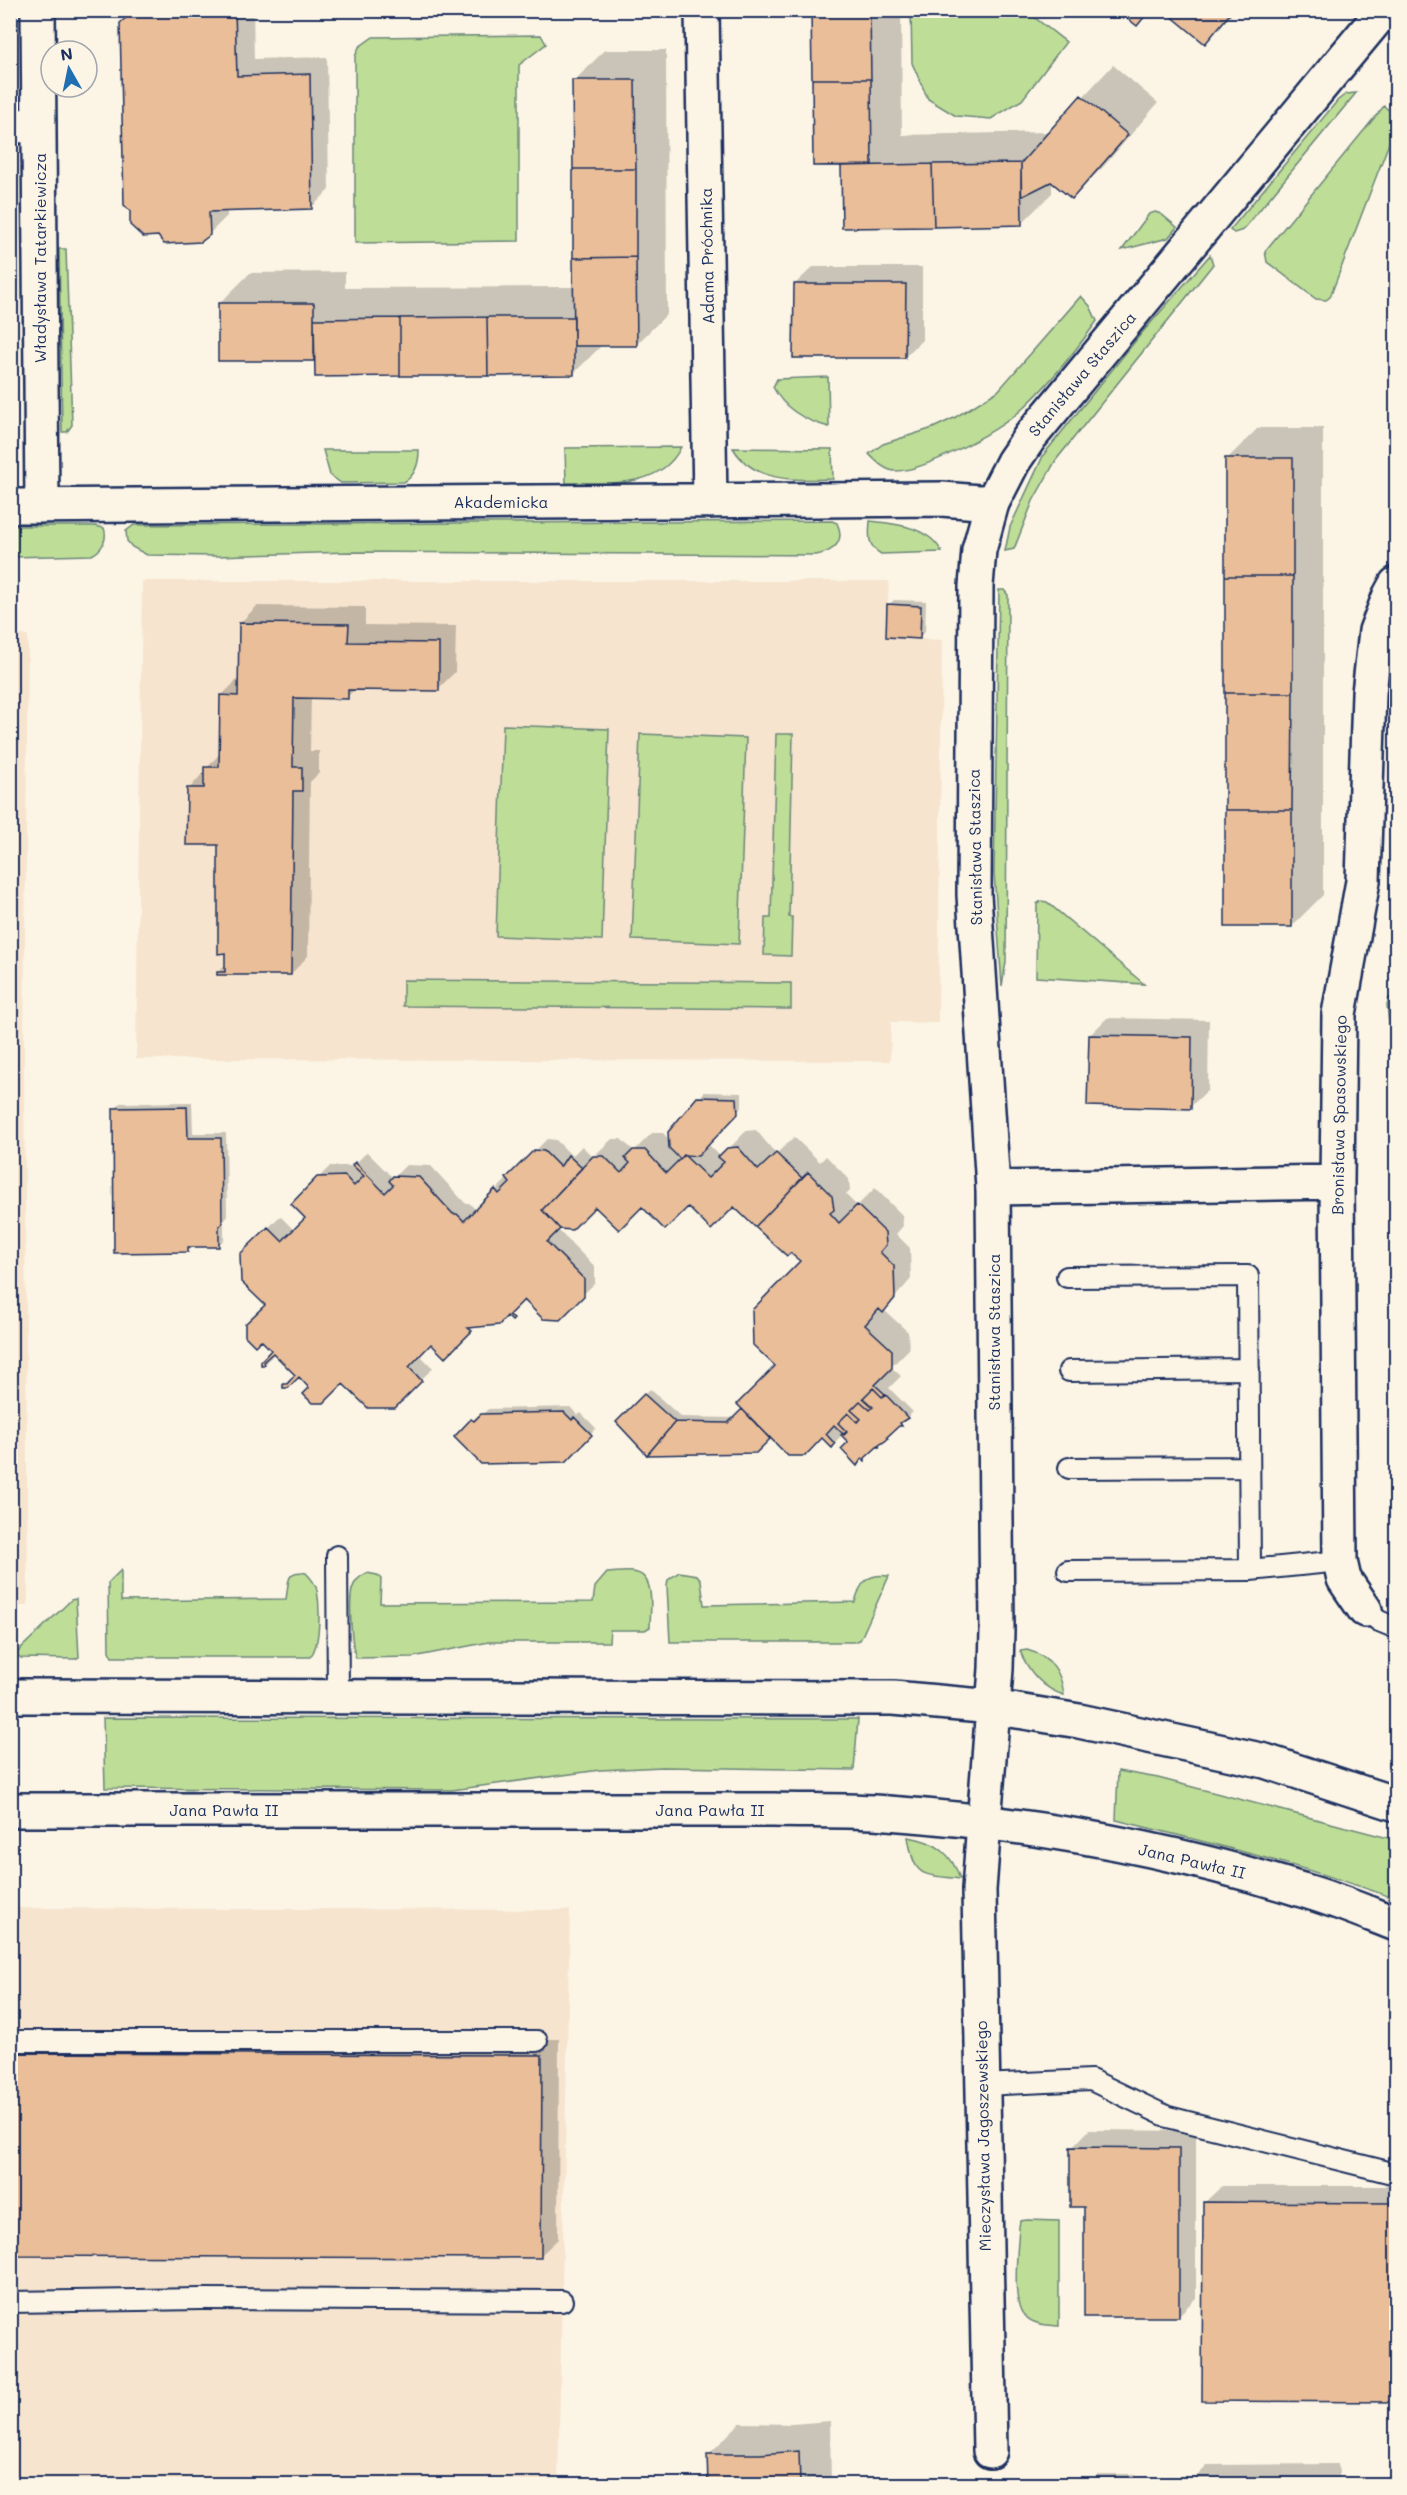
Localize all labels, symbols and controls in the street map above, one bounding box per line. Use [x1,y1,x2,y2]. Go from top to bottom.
north arrow [39,39,99,99]
text: N [59,42,74,65]
street label: Władysława Tatarkiewicza [29,153,50,363]
street label: Adama Próchnika [695,187,718,325]
street label: Stanisława Staszica [1023,307,1140,441]
street label: Akademicka [453,491,549,512]
street label: Stanisława Staszica [963,768,986,926]
street label: Bronisława Spasowskiego [1326,1015,1351,1215]
street label: Stanisława Staszica [983,1253,1004,1410]
street label: Jana Pawła II [170,1799,278,1820]
street label: Jana Pawła II [656,1799,764,1820]
street label: Jana Pawła II [1137,1838,1248,1883]
street label: Mieczysława Jagoszewskiego [970,2020,995,2252]

